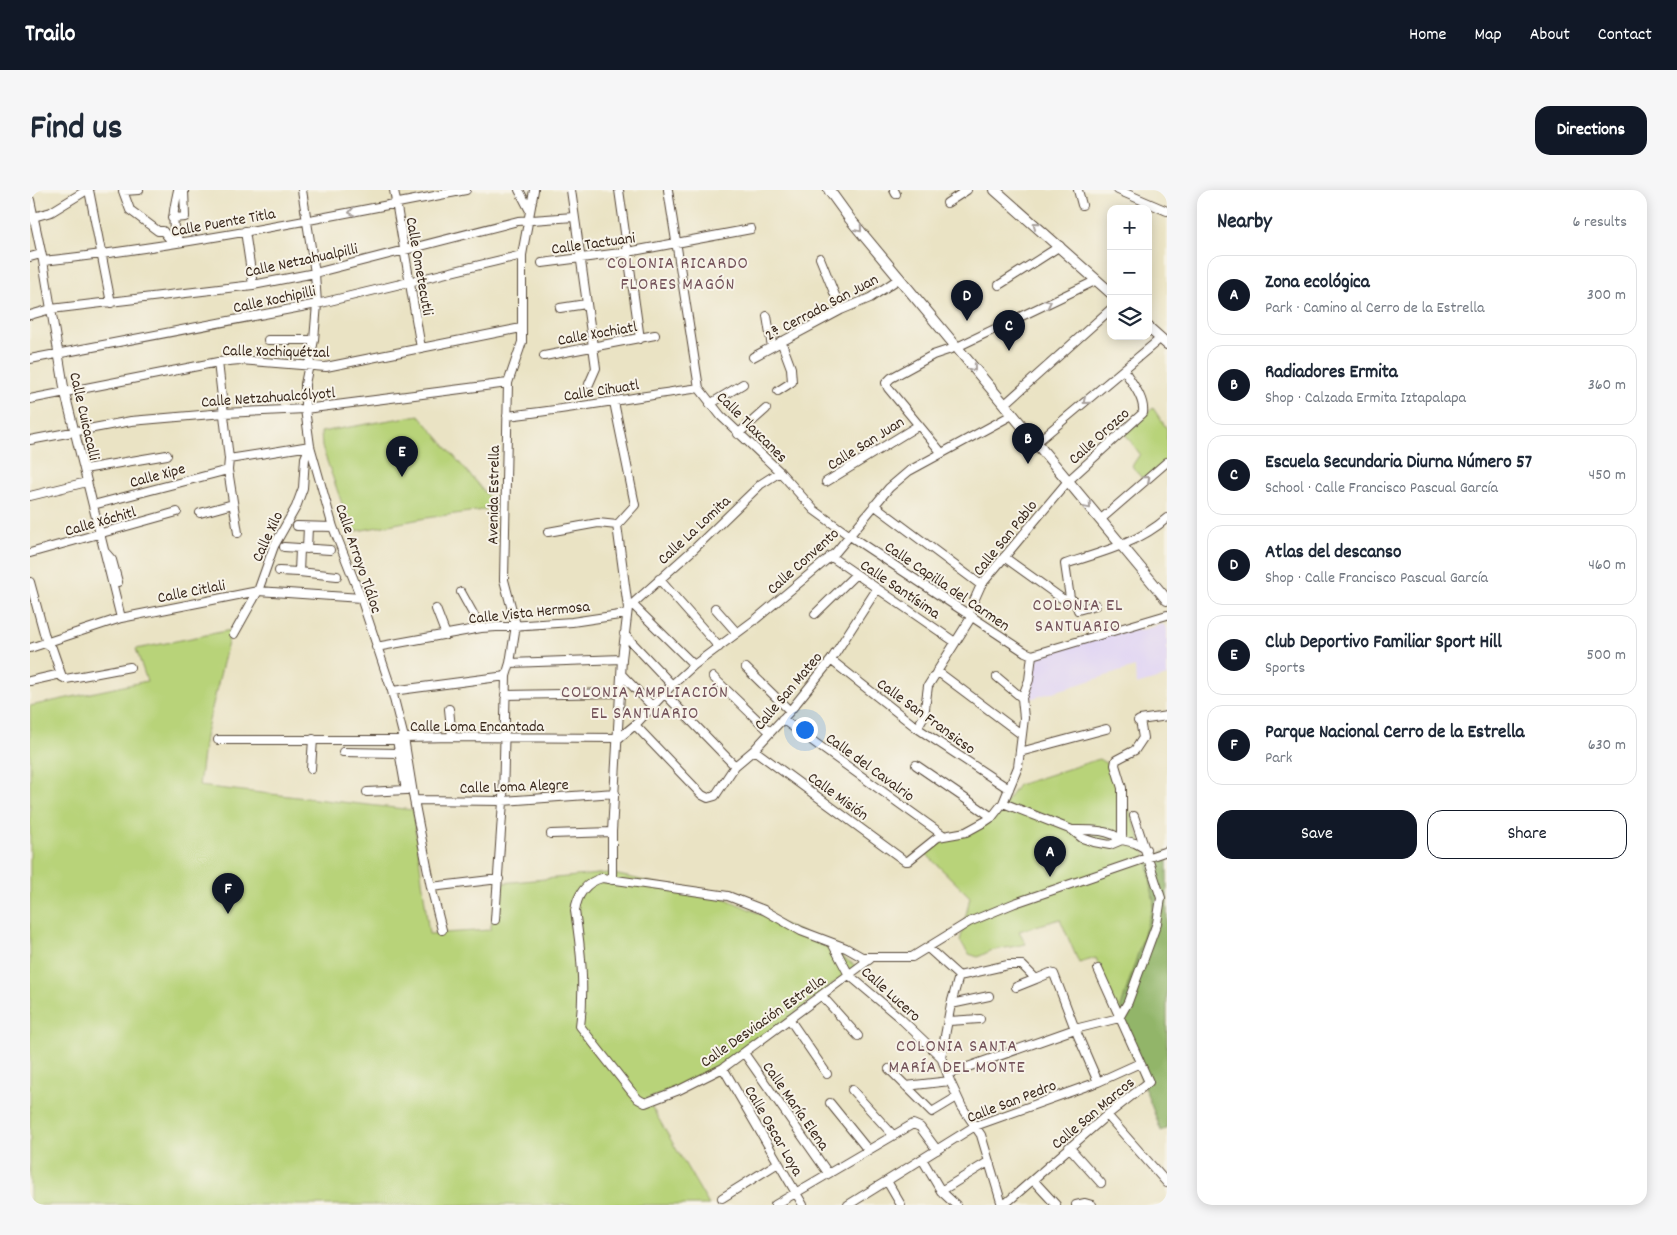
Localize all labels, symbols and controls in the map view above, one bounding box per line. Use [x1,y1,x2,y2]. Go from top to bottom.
text: Trailo [25,18,76,52]
text: Home [1409,23,1446,48]
text: Map [1474,23,1502,48]
text: About [1530,23,1570,48]
text: Contact [1598,23,1652,48]
text: Find us [30,105,122,155]
button: Directions [1535,106,1647,155]
street label: Calle Puente Titla [169,203,278,244]
map controls [1107,205,1152,340]
button: + [1107,205,1152,250]
one-way arrow [347,206,356,217]
text: Nearby [1217,208,1272,238]
text: 6 results [1572,211,1627,234]
street label: Calle Ometecutli [399,215,439,318]
one-way arrow [1032,222,1041,231]
one-way arrow [853,223,862,232]
street label: Calle Tactuani [550,227,637,262]
street label: Calle Netzahualpilli [243,238,360,285]
button: − [1107,250,1152,295]
district label: COLONIA RICARDO FLORES MAGÓN [607,252,749,298]
street label: 2ª Cerrada San Juan [762,269,883,348]
text: Zona ecológica [1265,270,1370,297]
street label: Calle Xochipilli [231,280,318,320]
pin: D [951,280,983,321]
text: A [1230,284,1238,307]
text: 300 m [1587,284,1626,307]
button: layers [1107,295,1152,340]
text: Park · Camino al Cerro de la Estrella [1265,297,1485,320]
one-way arrow [1043,299,1052,310]
pin: C [993,310,1025,351]
street label: Calle Xochiatl [556,316,639,353]
street label: Calle Xochiquétzal [222,340,330,365]
text: Radiadores Ermita [1265,360,1398,387]
one-way arrow [968,362,977,371]
street label: Calle Cuicacalli [62,370,105,463]
street label: Calle Cihuatl [562,374,641,409]
text: B [1230,374,1238,397]
text: 360 m [1588,374,1626,397]
street label: Calle Netzahualcólyotl [200,382,336,415]
street label: Calle Tlaxcanes [710,387,792,469]
text: Shop · Calzada Ermita Iztapalapa [1265,387,1466,410]
one-way arrow [1083,395,1092,403]
street label: Calle Orozco [1064,403,1135,471]
street label: Calle San Juan [823,411,909,477]
pin: B [1012,423,1044,464]
pin: E [386,436,418,477]
street label: Avenida Estrella [482,445,507,545]
text: Escuela Secundaria Diurna Número 57 [1265,450,1532,477]
street label: Calle Xipe [127,458,188,495]
text: C [1230,464,1238,487]
text: 450 m [1589,464,1626,487]
one-way arrow [1141,476,1150,485]
text: School · Calle Francisco Pascual García [1265,477,1498,500]
street label: Calle La Lomita [653,491,737,571]
street label: Calle San Pablo [968,496,1044,582]
one-way arrow [1083,500,1091,509]
street label: Calle Xóchitl [62,501,139,544]
street label: Calle Arroyo Tláloc [328,501,387,617]
street label: Calle Xilo [247,508,290,566]
street label: Calle Convento [762,523,845,601]
street label: Calle Capilla del Carmen [879,536,1014,638]
text: Atlas del descanso [1265,540,1401,567]
text: D [1230,554,1238,577]
text: 460 m [1588,554,1626,577]
street label: Calle Santísima [855,555,945,626]
text: Shop · Calle Francisco Pascual García [1265,567,1488,590]
street label: Calle Citlali [156,575,227,610]
district label: COLONIA EL SANTUARIO [1033,594,1123,640]
street label: Calle Vista Hermosa [468,596,591,631]
text: Club Deportivo Familiar Sport Hill [1265,630,1502,657]
text: E [1230,644,1238,667]
text: 500 m [1586,644,1626,667]
street label: Calle San Mateo [749,647,829,736]
text: Sports [1265,657,1305,680]
street label: Calle San Fransicso [871,673,980,761]
district label: COLONIA AMPLIACIÓN EL SANTUARIO [561,681,729,727]
street label: Calle Loma Encantada [410,716,544,739]
your location [792,717,818,743]
text: Parque Nacional Cerro de la Estrella [1265,720,1524,747]
street label: Calle del Cavalrio [820,728,919,808]
text: F [1230,734,1238,757]
text: 630 m [1588,734,1626,757]
text: Park [1265,747,1292,770]
street label: Calle Misión [802,767,873,827]
street label: Calle Loma Alegre [459,774,569,801]
button: Save [1217,810,1417,859]
button: Share [1427,810,1627,859]
pin: A [1034,836,1066,877]
pin: F [212,873,244,914]
street label: Calle Lucero [855,962,925,1028]
street label: Calle Desviación Estrella [696,970,831,1074]
district label: COLONIA SANTA MARÍA DEL MONTE [888,1035,1026,1081]
street label: Calle María Elena [756,1057,834,1156]
street label: Calle San Marcos [1047,1072,1140,1156]
street label: Calle San Pedro [964,1075,1060,1130]
street label: Calle Oscar Loya [738,1082,808,1181]

